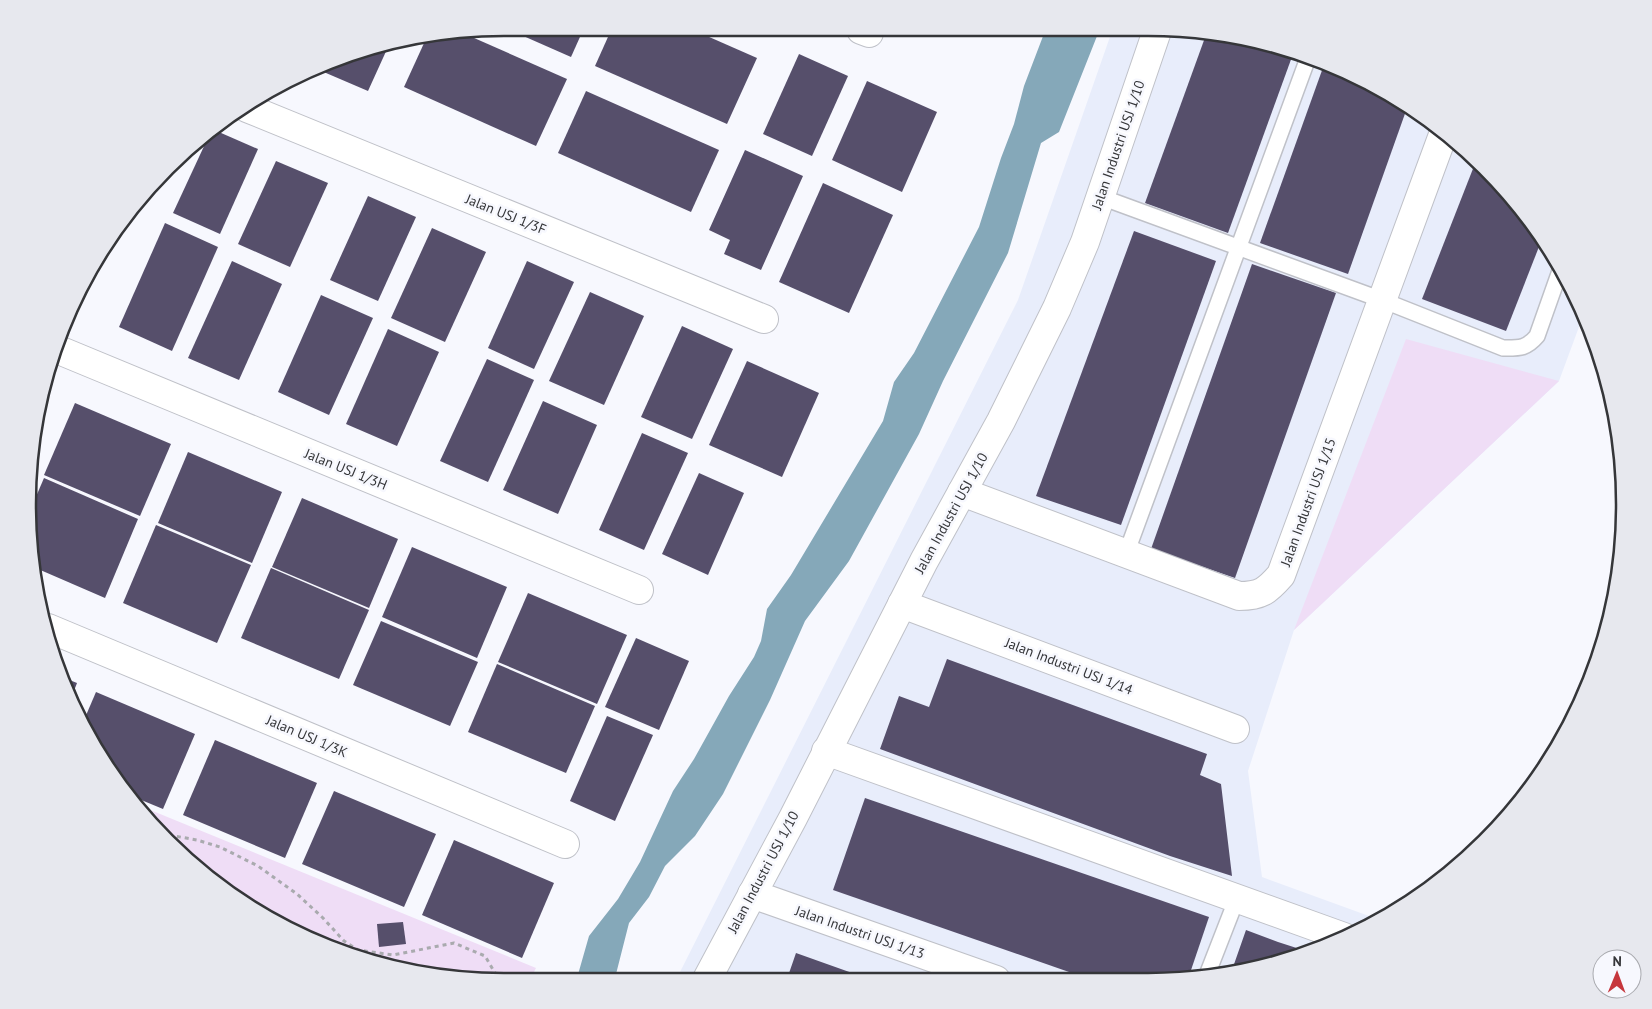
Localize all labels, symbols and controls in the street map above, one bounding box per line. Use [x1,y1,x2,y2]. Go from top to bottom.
street label: Jalan Industri USJ 1/10 [1087,78,1149,213]
street label: Jalan USJ 1/3F [462,189,549,238]
street label: Jalan Industri USJ 1/15 [1276,435,1340,570]
street label: Jalan USJ 1/3H [301,444,390,494]
street label: Jalan Industri USJ 1/10 [910,449,992,577]
street label: Jalan Industri USJ 1/14 [1002,633,1136,699]
street label: Jalan USJ 1/3K [263,710,351,761]
street label: Jalan Industri USJ 1/10 [723,808,803,937]
street label: Jalan Industri USJ 1/13 [792,901,927,963]
north arrow [1592,949,1642,999]
text: N [1612,952,1622,970]

